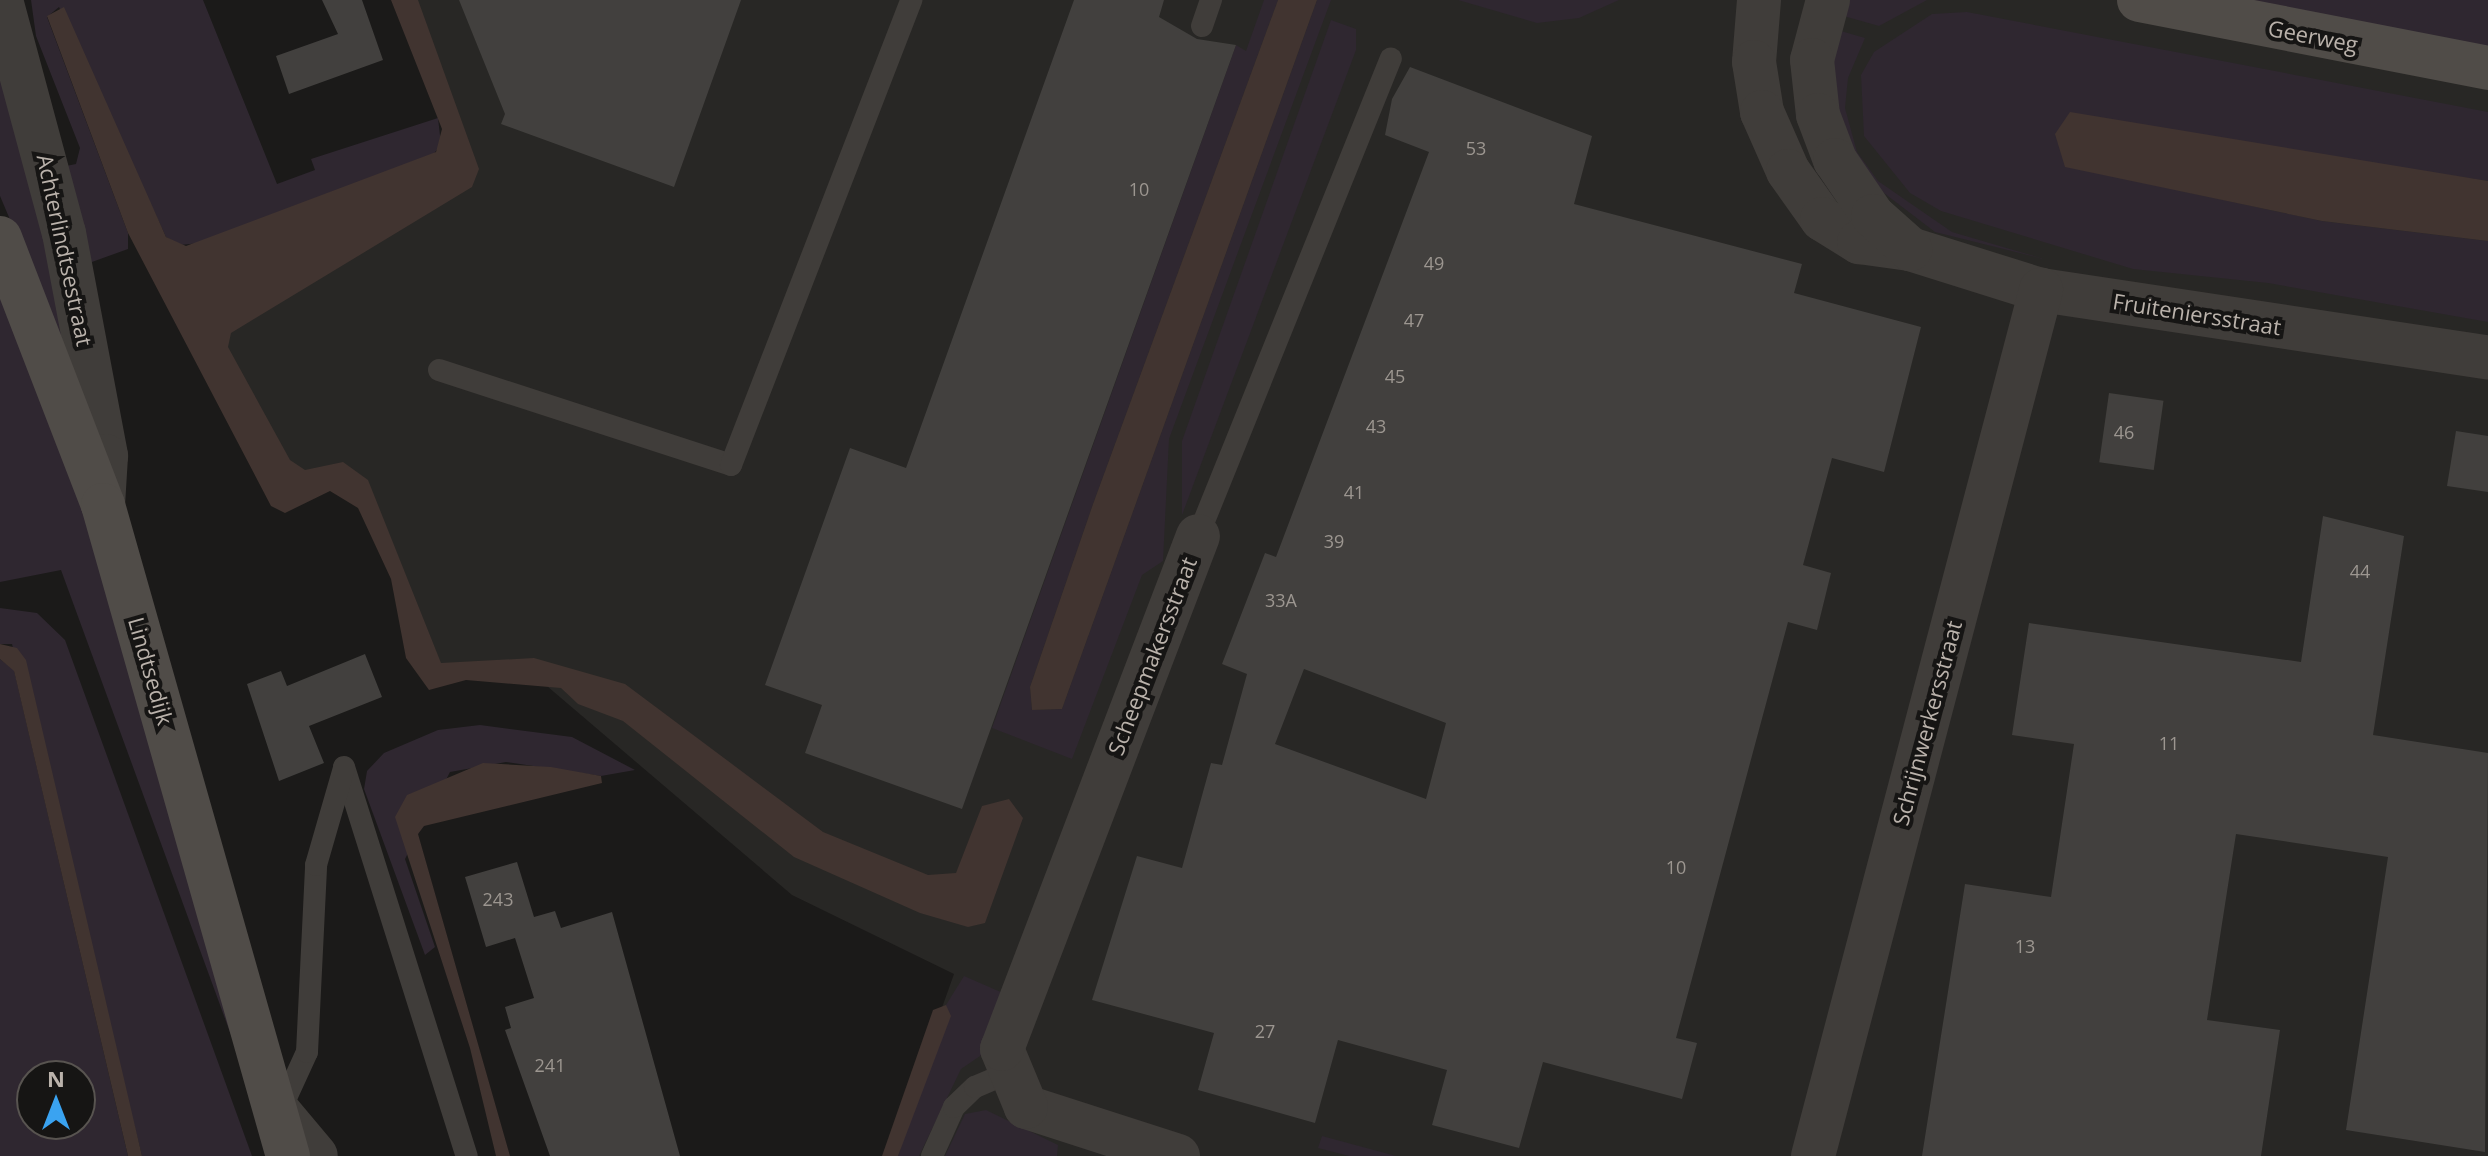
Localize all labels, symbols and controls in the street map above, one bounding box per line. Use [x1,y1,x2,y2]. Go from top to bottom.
street label: Geerweg [2266,14,2360,58]
house number: 53 [1466,137,1486,159]
street label: Achterlindtsestraat [32,152,98,348]
house number: 10 [1129,178,1149,200]
house number: 49 [1424,252,1444,274]
street label: Fruiteniersstraat [2111,288,2283,340]
house number: 47 [1404,309,1424,331]
house number: 45 [1385,365,1405,387]
house number: 43 [1366,415,1386,437]
house number: 46 [2114,421,2134,443]
house number: 41 [1344,481,1364,503]
house number: 39 [1324,530,1344,552]
street label: Scheepmakersstraat [1102,553,1202,759]
house number: 44 [2350,560,2370,582]
house number: 33A [1265,589,1297,611]
street label: Lindtsedijk [123,614,179,728]
street label: Schrijnwerkersstraat [1887,618,1967,828]
house number: 11 [2159,732,2179,754]
house number: 10 [1666,856,1686,878]
house number: 243 [483,888,513,910]
house number: 13 [2015,935,2035,957]
house number: 27 [1255,1020,1275,1042]
house number: 241 [535,1054,565,1076]
north arrow [16,1060,96,1140]
text: N [47,1063,65,1093]

